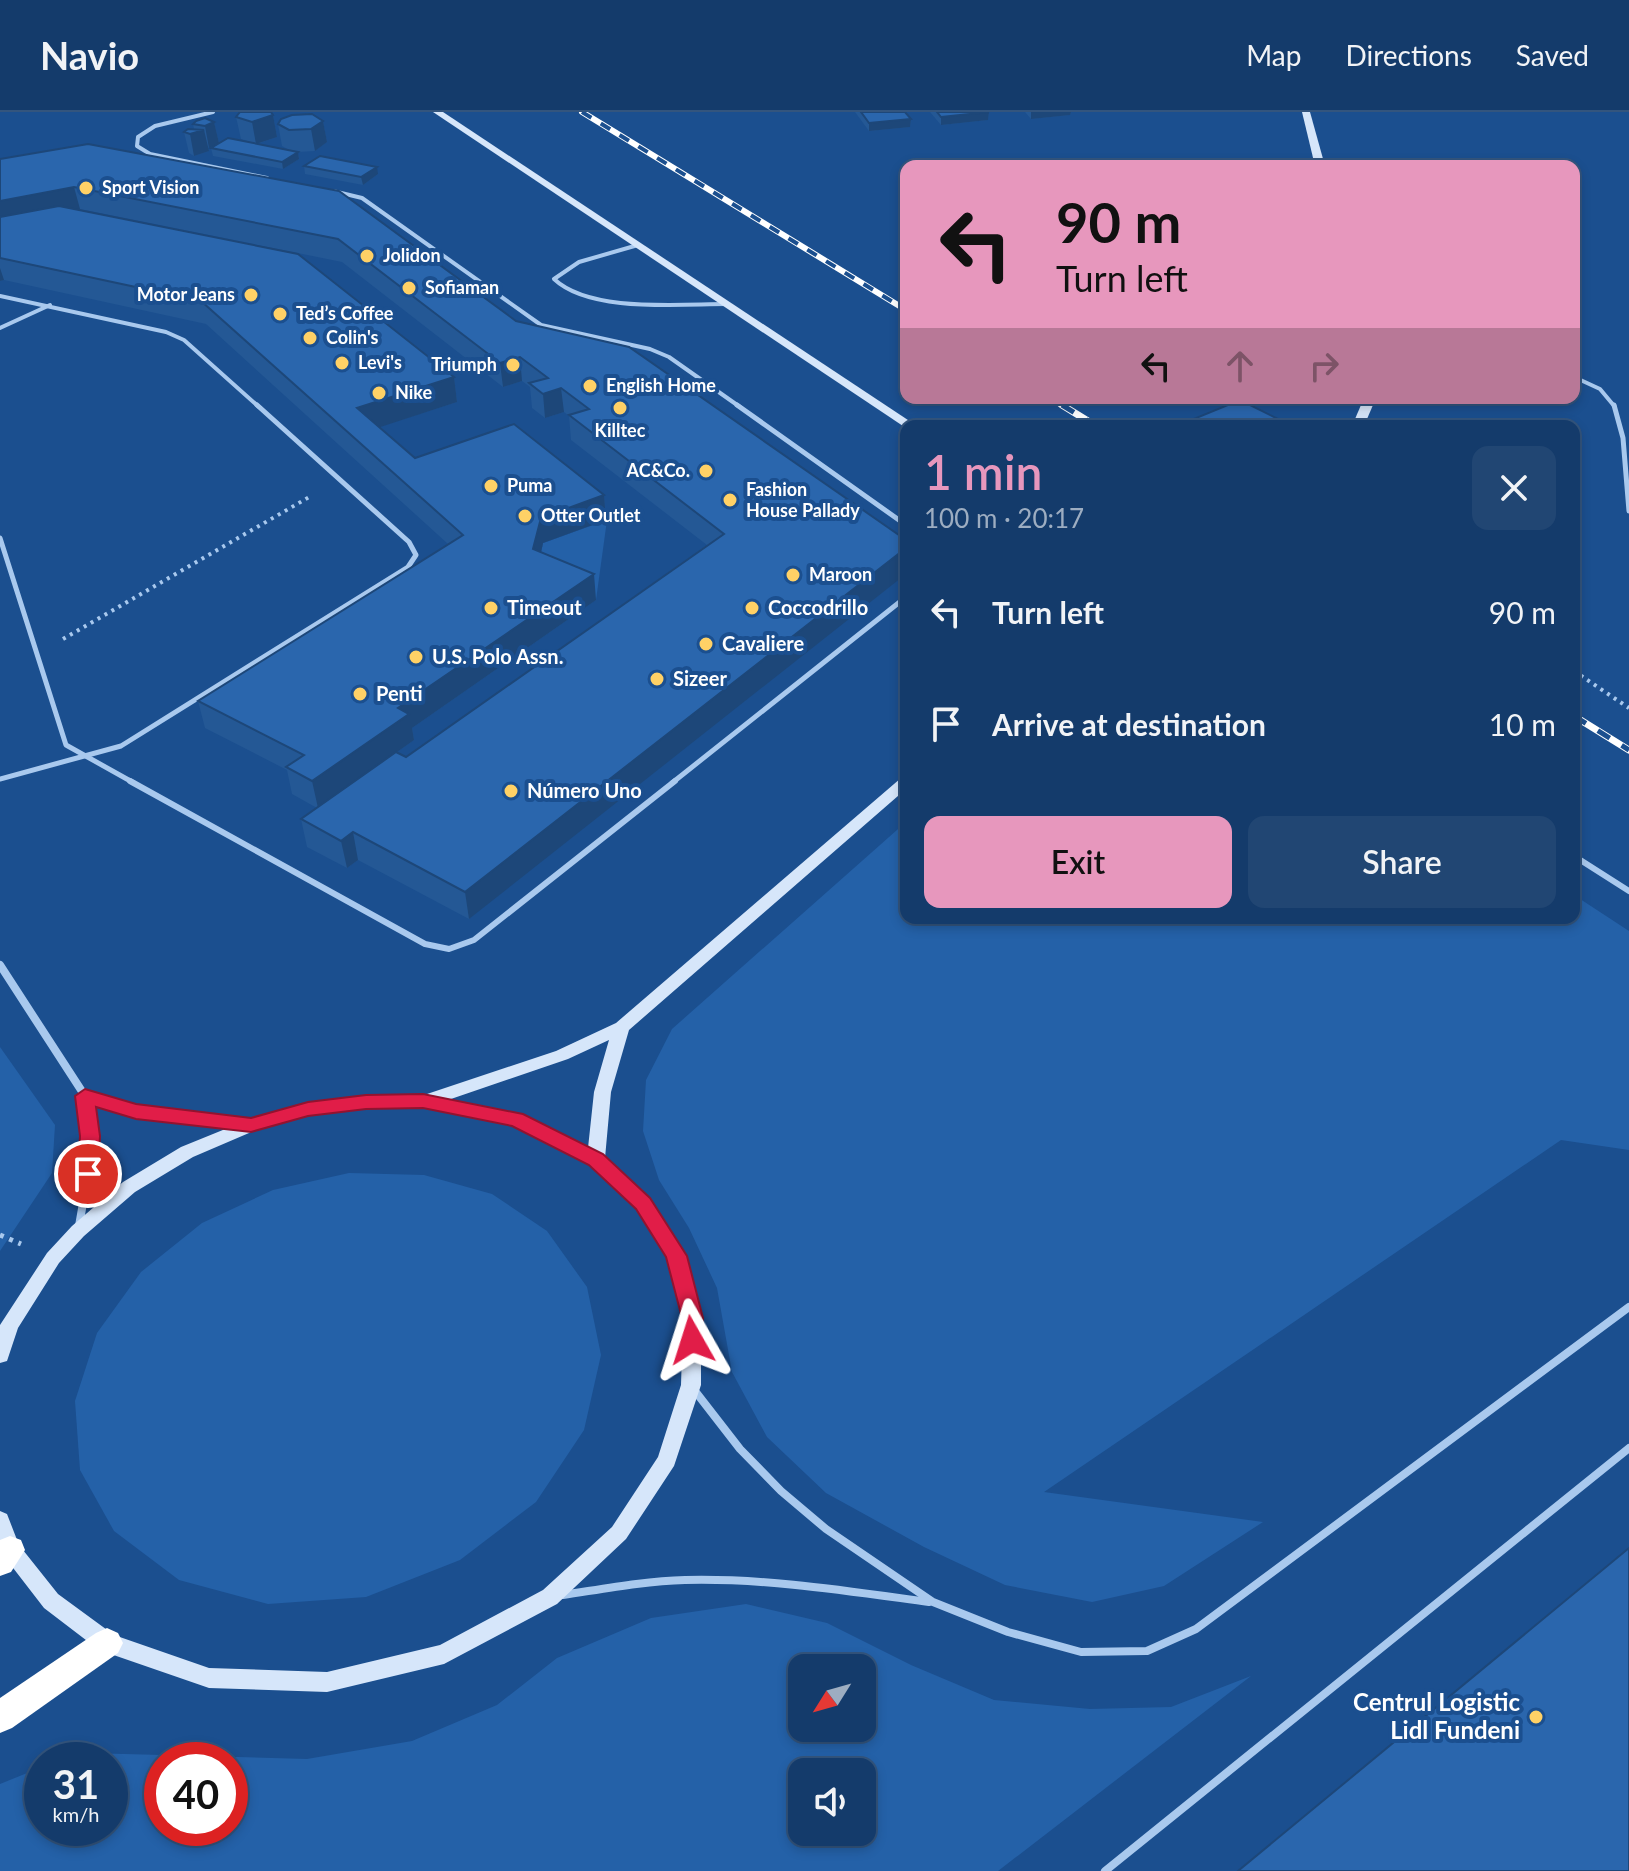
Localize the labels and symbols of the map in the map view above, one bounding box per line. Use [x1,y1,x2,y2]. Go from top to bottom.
place label: Sport Vision [102,176,199,198]
marker: Sport Vision [77,179,95,197]
place label: Jolidon [383,244,441,266]
marker: Jolidon [358,247,376,265]
place label: Sofiaman [425,276,499,298]
marker: Sofiaman [400,279,418,297]
place label: Motor Jeans [137,283,235,305]
marker: Motor Jeans [242,286,260,304]
place label: Ted’s Coffee [296,302,394,324]
marker: Ted’s Coffee [271,305,289,323]
place label: Colin's [326,326,379,348]
marker: Colin's [301,329,319,347]
place label: Levi's [358,351,402,373]
place label: Triumph [431,353,497,375]
marker: Levi's [333,354,351,372]
marker: Triumph [504,356,522,374]
place label: English Home [606,374,716,396]
marker: English Home [581,377,599,395]
place label: Nike [395,381,432,403]
marker: Nike [370,384,388,402]
marker: Killtec [611,399,629,417]
place label: Killtec [595,419,646,441]
place label: AC&Co. [626,459,690,481]
marker: AC&Co. [697,462,715,480]
place label: Puma [507,474,552,496]
marker: Puma [482,477,500,495]
place label: Fashion House Pallady [746,478,860,521]
marker: Fashion House Pallady [721,491,739,509]
place label: Otter Outlet [541,504,641,526]
marker: Otter Outlet [516,507,534,525]
place label: Maroon [809,563,872,585]
marker: Maroon [784,566,802,584]
place label: Timeout [507,595,582,619]
place label: Coccodrillo [768,595,868,619]
marker: Timeout [482,599,500,617]
marker: Coccodrillo [743,599,761,617]
place label: Cavaliere [722,631,804,655]
marker: Cavaliere [697,635,715,653]
place label: U.S. Polo Assn. [432,644,563,668]
marker: U.S. Polo Assn. [407,648,425,666]
place label: Sizeer [673,666,727,690]
marker: Sizeer [648,670,666,688]
place label: Penti [376,681,423,705]
marker: Penti [351,685,369,703]
place label: Número Uno [527,778,642,802]
marker: Número Uno [502,782,520,800]
pin [54,1140,122,1208]
position arrow [650,1298,734,1382]
north arrow [788,1654,876,1742]
place label: Centrul Logistic Lidl Fundeni [1353,1687,1520,1744]
marker: Centrul Logistic Lidl Fundeni [1527,1708,1545,1726]
speed limit sign: 40 [144,1742,248,1846]

